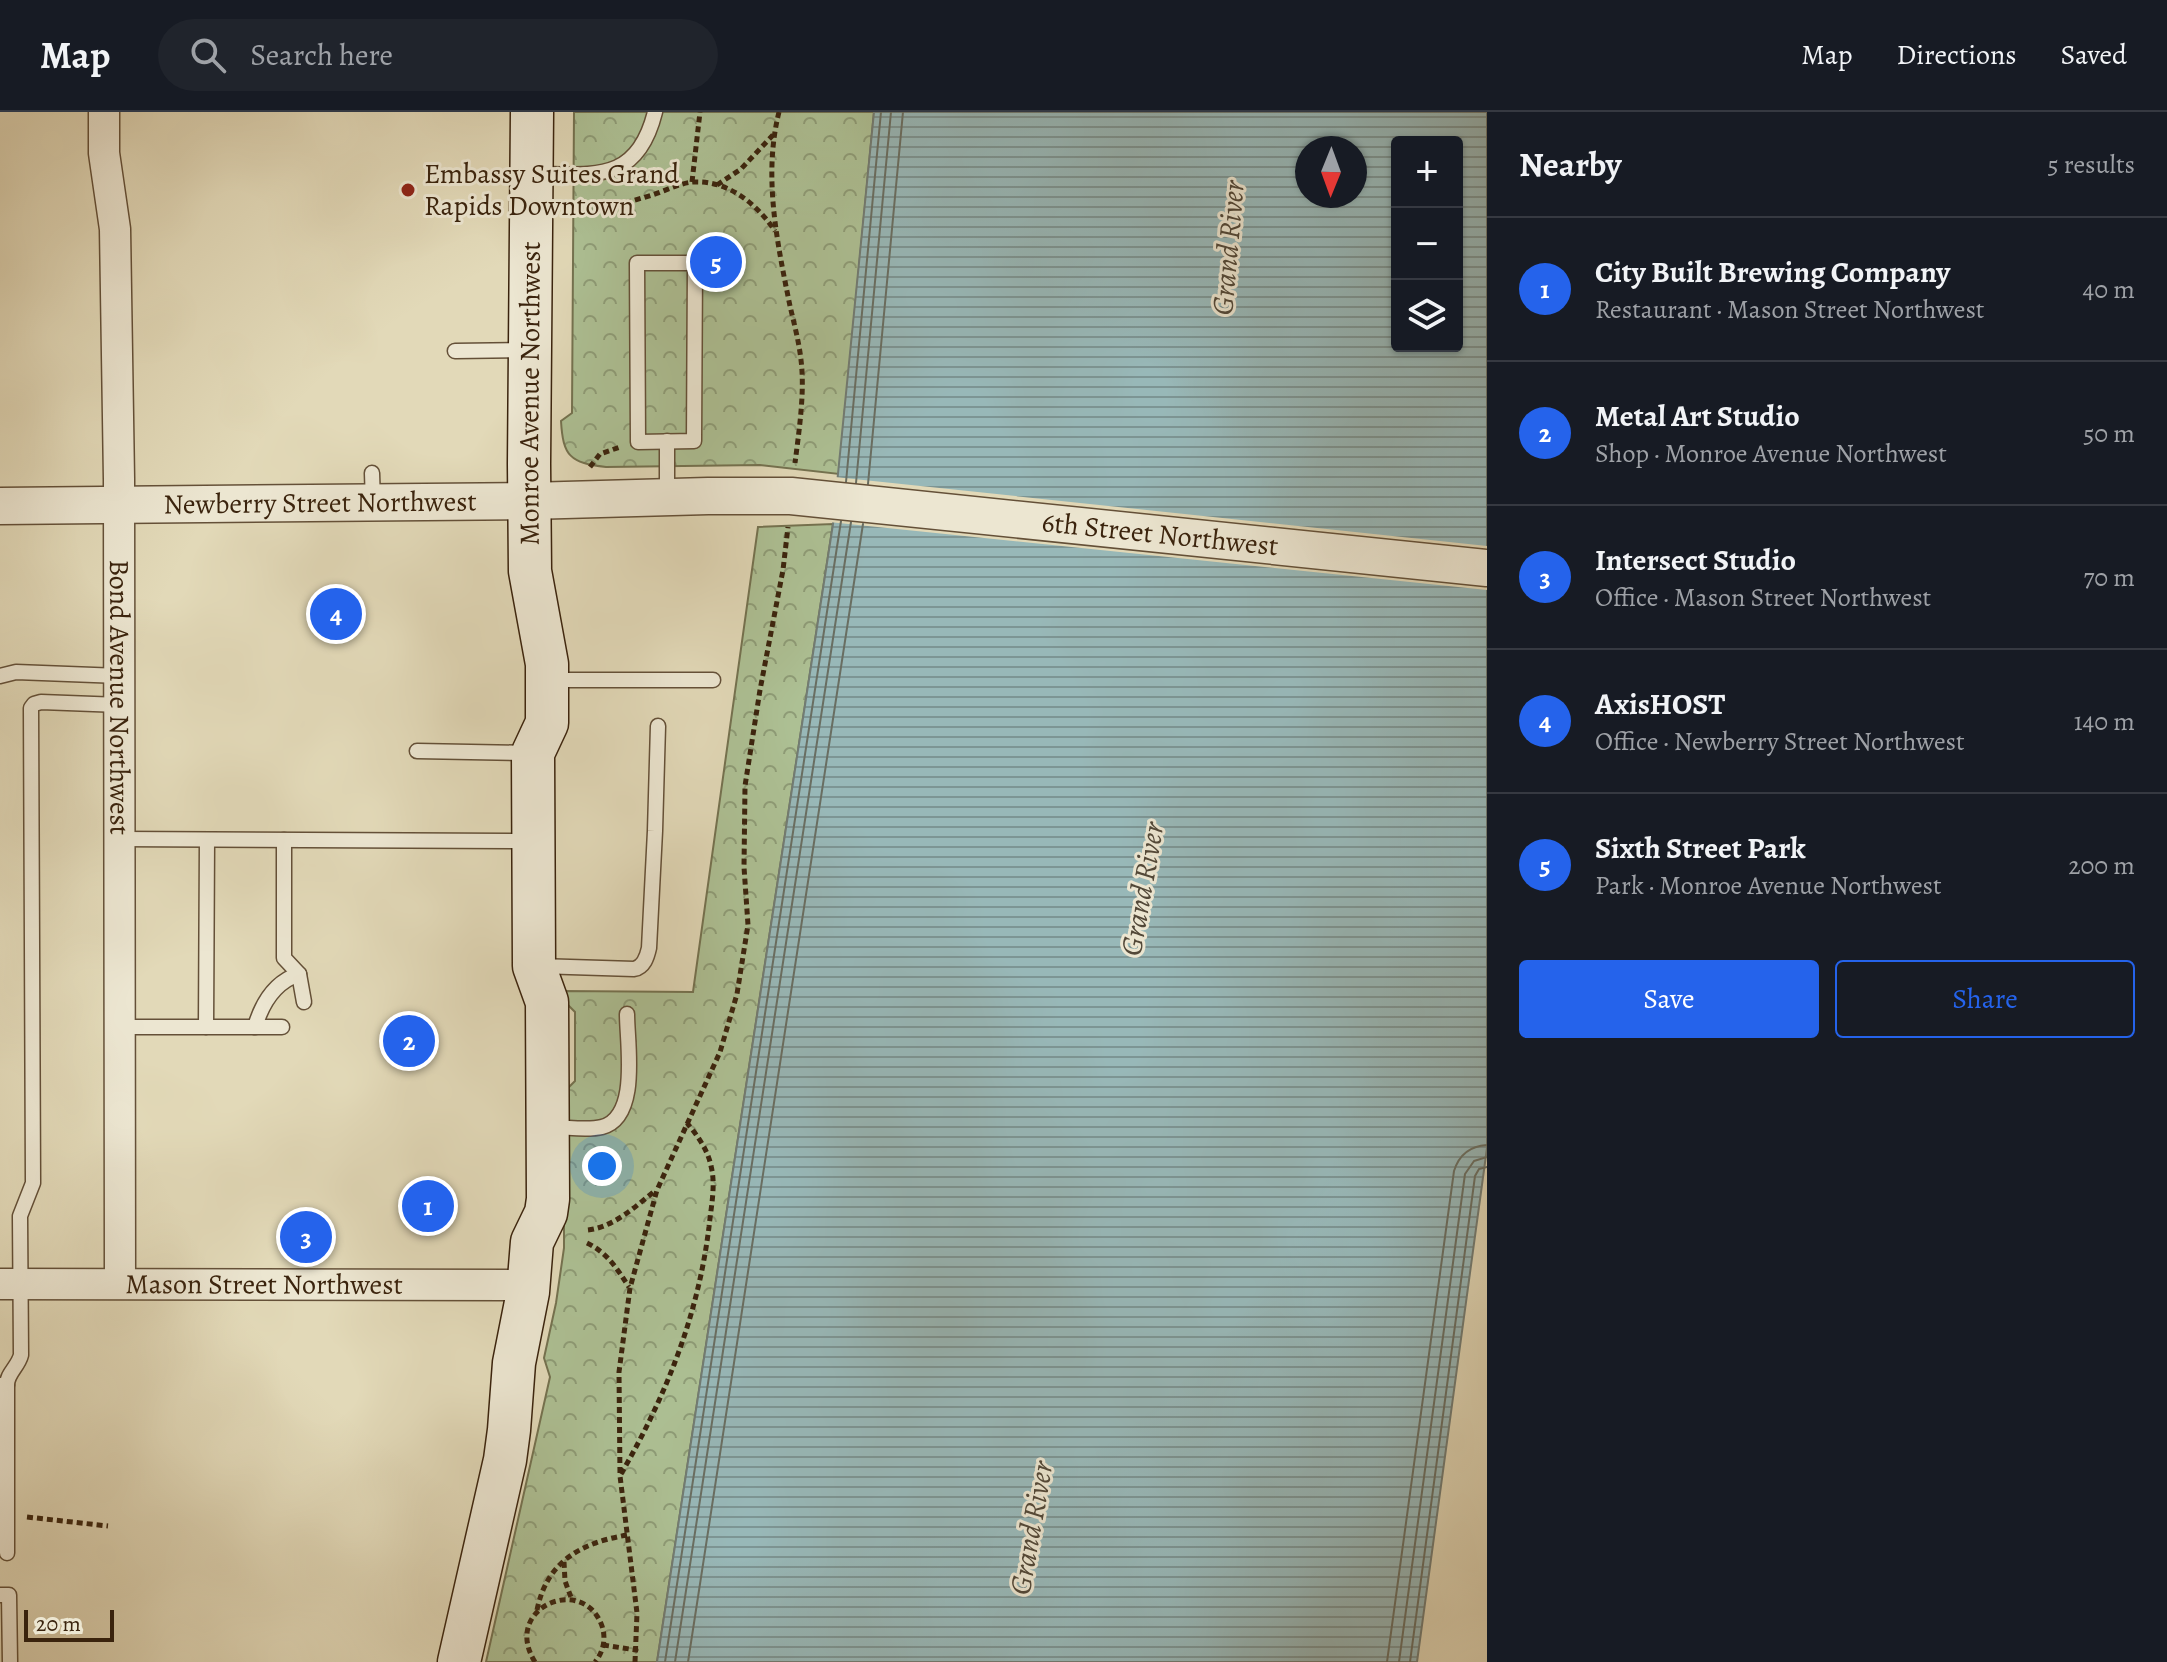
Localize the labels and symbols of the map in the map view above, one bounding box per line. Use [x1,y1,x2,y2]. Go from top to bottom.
north arrow [1295,136,1367,208]
place label: Embassy Suites Grand Rapids Downtown [424,155,680,225]
water label: Grand River [1202,177,1254,317]
marker: Embassy Suites Grand Rapids Downtown [399,181,417,199]
pin: 5 [690,232,742,292]
street label: Monroe Avenue Northwest [510,241,550,546]
street label: Newberry Street Northwest [163,482,477,523]
street label: 6th Street Northwest [1040,503,1280,565]
street label: Bond Avenue Northwest [100,559,138,835]
pin: 4 [310,584,362,644]
water label: Grand River [1111,818,1174,959]
pin: 2 [383,1011,435,1071]
your location [582,1146,622,1186]
pin: 1 [402,1176,454,1236]
pin: 3 [280,1207,332,1267]
street label: Mason Street Northwest [125,1265,403,1304]
water label: Grand River [1000,1457,1063,1598]
scale bar [24,1606,114,1642]

